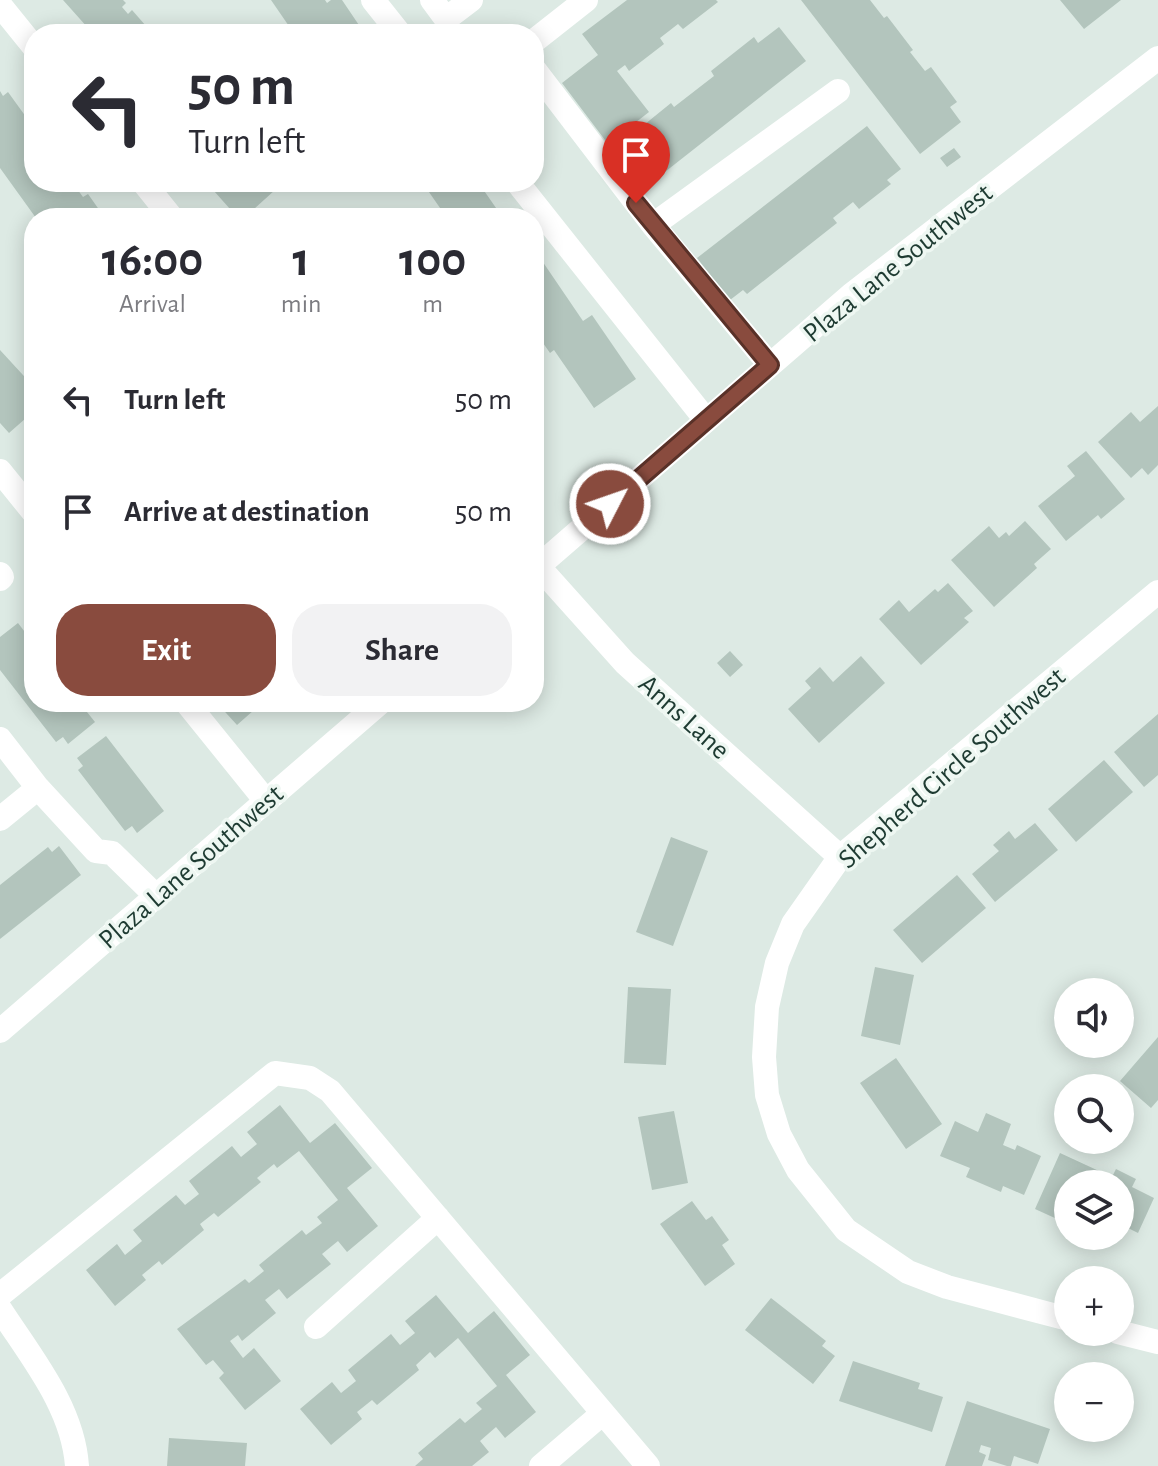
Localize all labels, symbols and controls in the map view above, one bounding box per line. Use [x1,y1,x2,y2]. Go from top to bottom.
icon: left [56,56,160,160]
text: 50 m [188,59,295,115]
pin [602,121,670,203]
text: Turn left [188,124,305,160]
icon: arrive [614,133,658,177]
street label: Plaza Lane Southwest [798,179,998,348]
text: 16:00 [102,237,203,285]
text: 1 [292,237,310,285]
text: 100 [399,237,466,285]
text: Arrival [119,291,186,317]
text: min [281,291,321,317]
text: m [422,291,443,317]
icon: left [56,378,100,422]
text: Turn left [124,385,225,415]
text: 50 m [455,385,512,415]
position arrow [568,462,652,546]
icon: arrive [56,490,100,534]
text: Arrive at destination [124,497,370,527]
text: 50 m [455,497,512,527]
button: Exit [56,604,276,696]
button: Share [292,604,512,696]
street label: Shepherd Circle Southwest [834,663,1071,874]
street label: Anns Lane [633,670,734,765]
street label: Plaza Lane Southwest [94,780,289,955]
map controls [1054,978,1134,1442]
button: sound [1054,978,1134,1058]
button: search [1054,1074,1134,1154]
button: layers [1054,1170,1134,1250]
button: + [1054,1266,1134,1346]
button: − [1054,1362,1134,1442]

